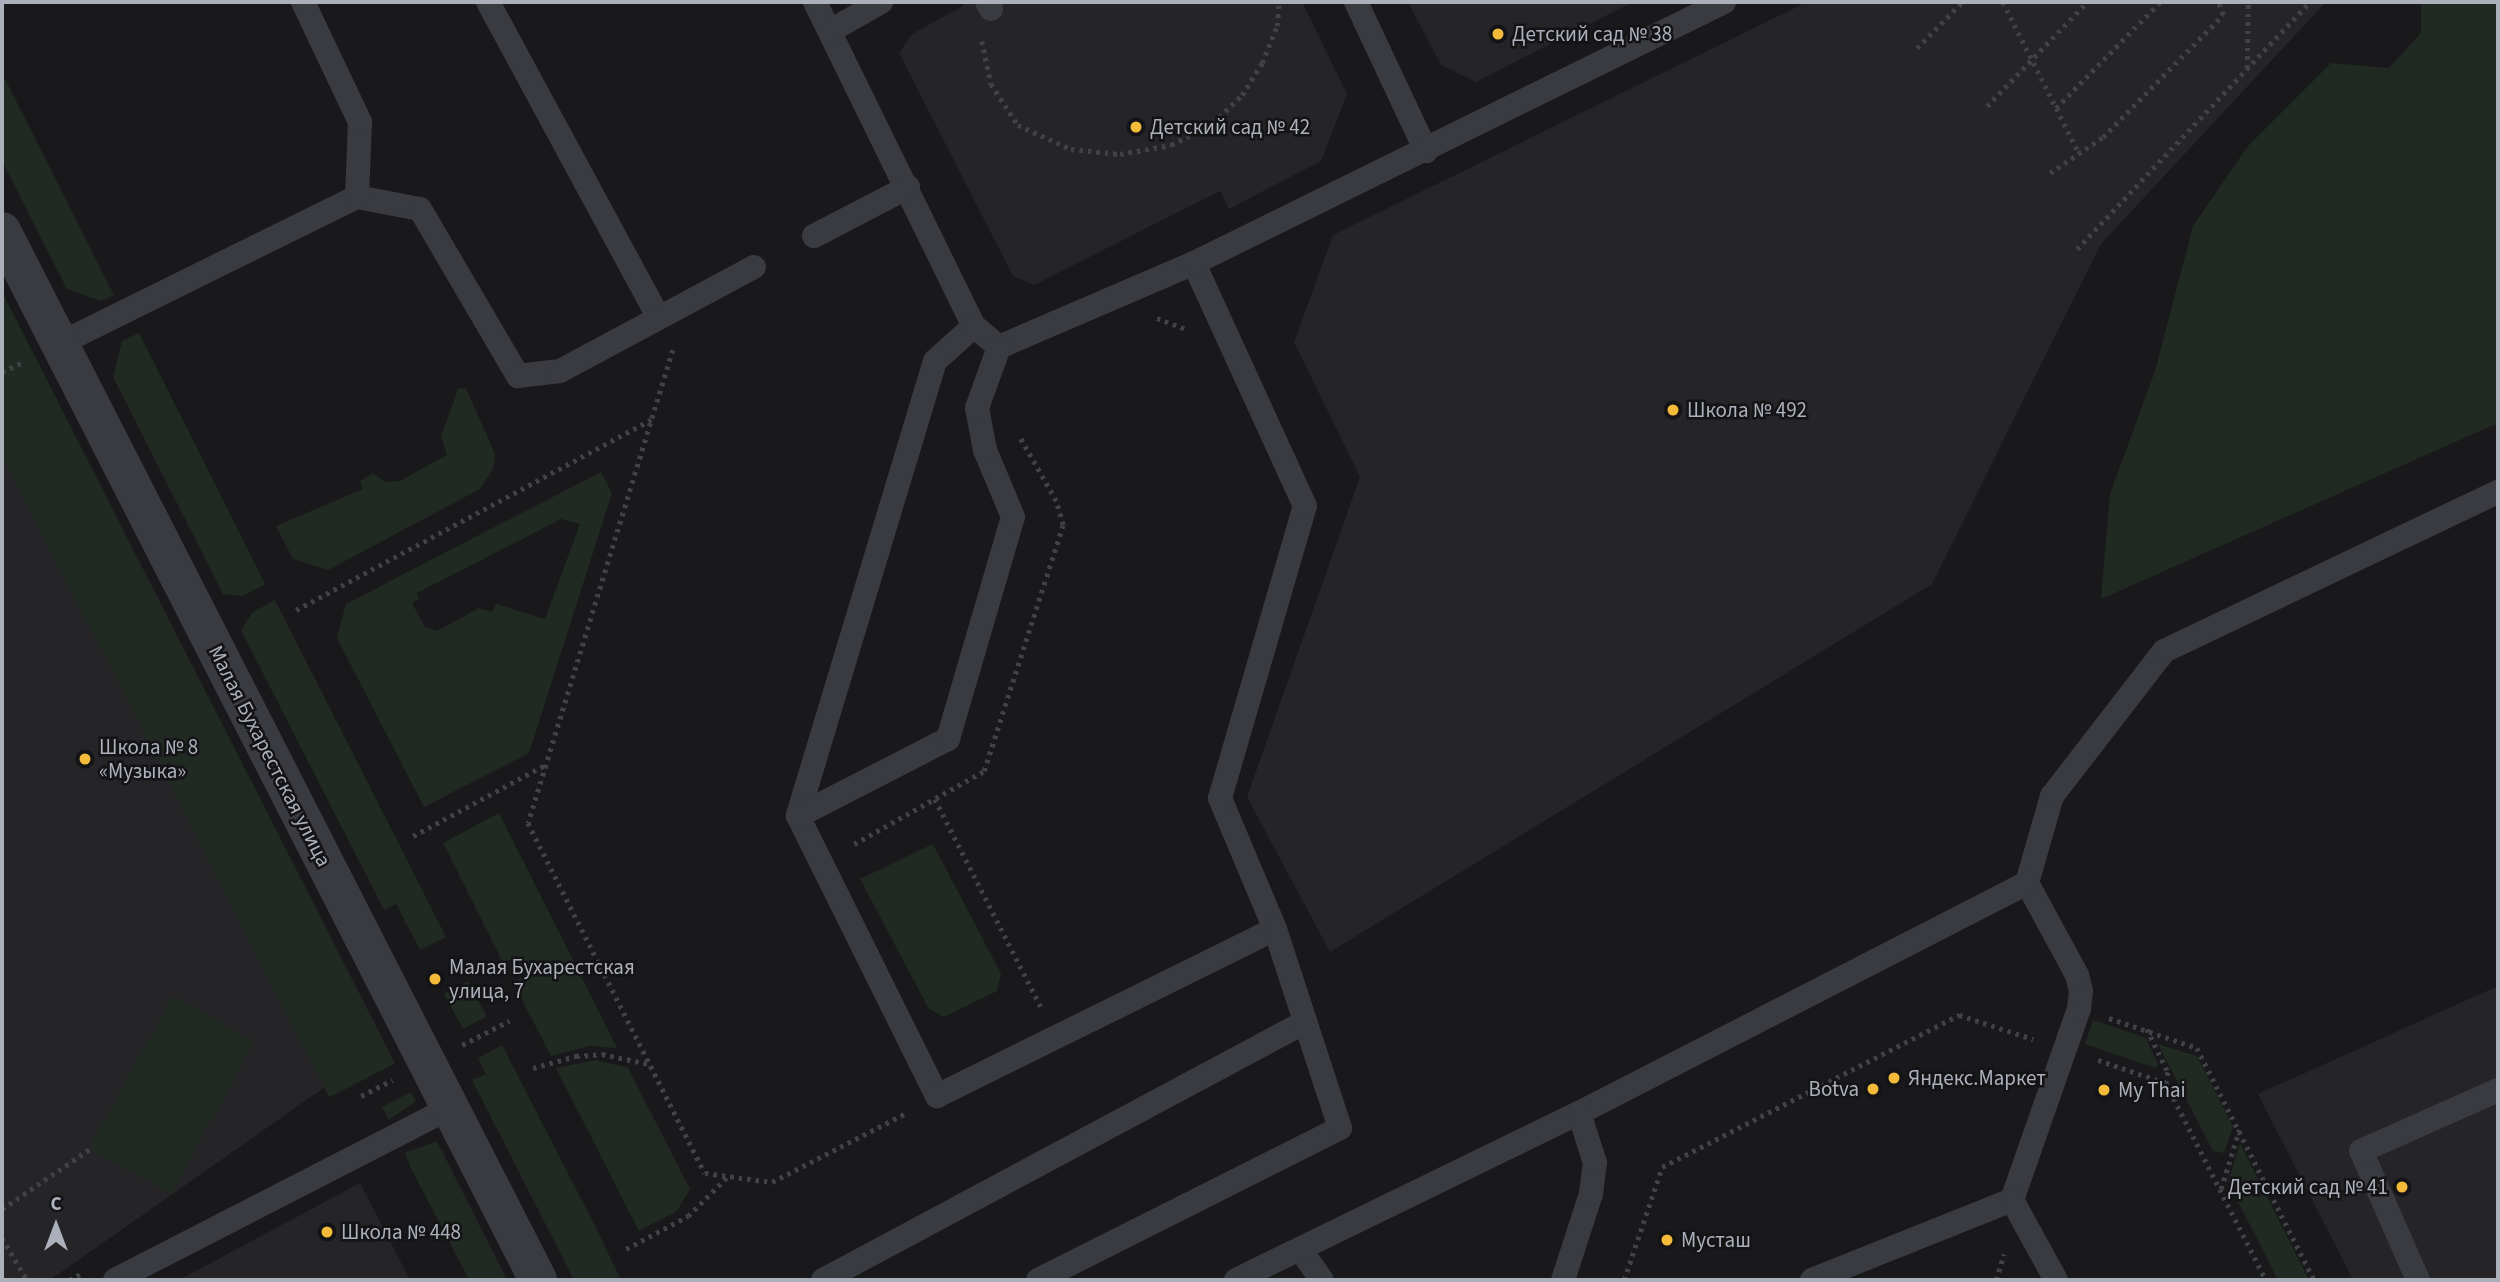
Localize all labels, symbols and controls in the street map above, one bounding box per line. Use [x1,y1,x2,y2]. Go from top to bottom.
place label: Детский сад № 38 [1512,21,1672,47]
marker: Детский сад № 38 [1490,26,1506,42]
place label: Детский сад № 42 [1150,114,1310,140]
marker: Детский сад № 42 [1128,119,1144,135]
place label: Школа № 492 [1687,397,1807,423]
marker: Школа № 492 [1665,402,1681,418]
street label: Малая Бухарестская улица [203,641,337,871]
place label: Школа № 8 «Музыка» [99,734,198,784]
marker: Школа № 8 «Музыка» [77,751,93,767]
place label: Малая Бухарестская улица, 7 [449,954,635,1004]
marker: Малая Бухарестская улица, 7 [427,971,443,987]
place label: Яндекс.Маркет [1908,1065,2046,1091]
marker: Яндекс.Маркет [1886,1070,1902,1086]
place label: Botva [1809,1076,1859,1102]
place label: My Thai [2118,1077,2186,1103]
marker: Botva [1865,1081,1881,1097]
marker: My Thai [2096,1082,2112,1098]
place label: Детский сад № 41 [2228,1174,2388,1200]
marker: Детский сад № 41 [2394,1179,2410,1195]
north arrow [21,1191,91,1261]
text: С [50,1191,62,1218]
place label: Школа № 448 [341,1219,461,1245]
marker: Школа № 448 [319,1224,335,1240]
place label: Мусташ [1681,1227,1751,1253]
marker: Мусташ [1659,1232,1675,1248]

